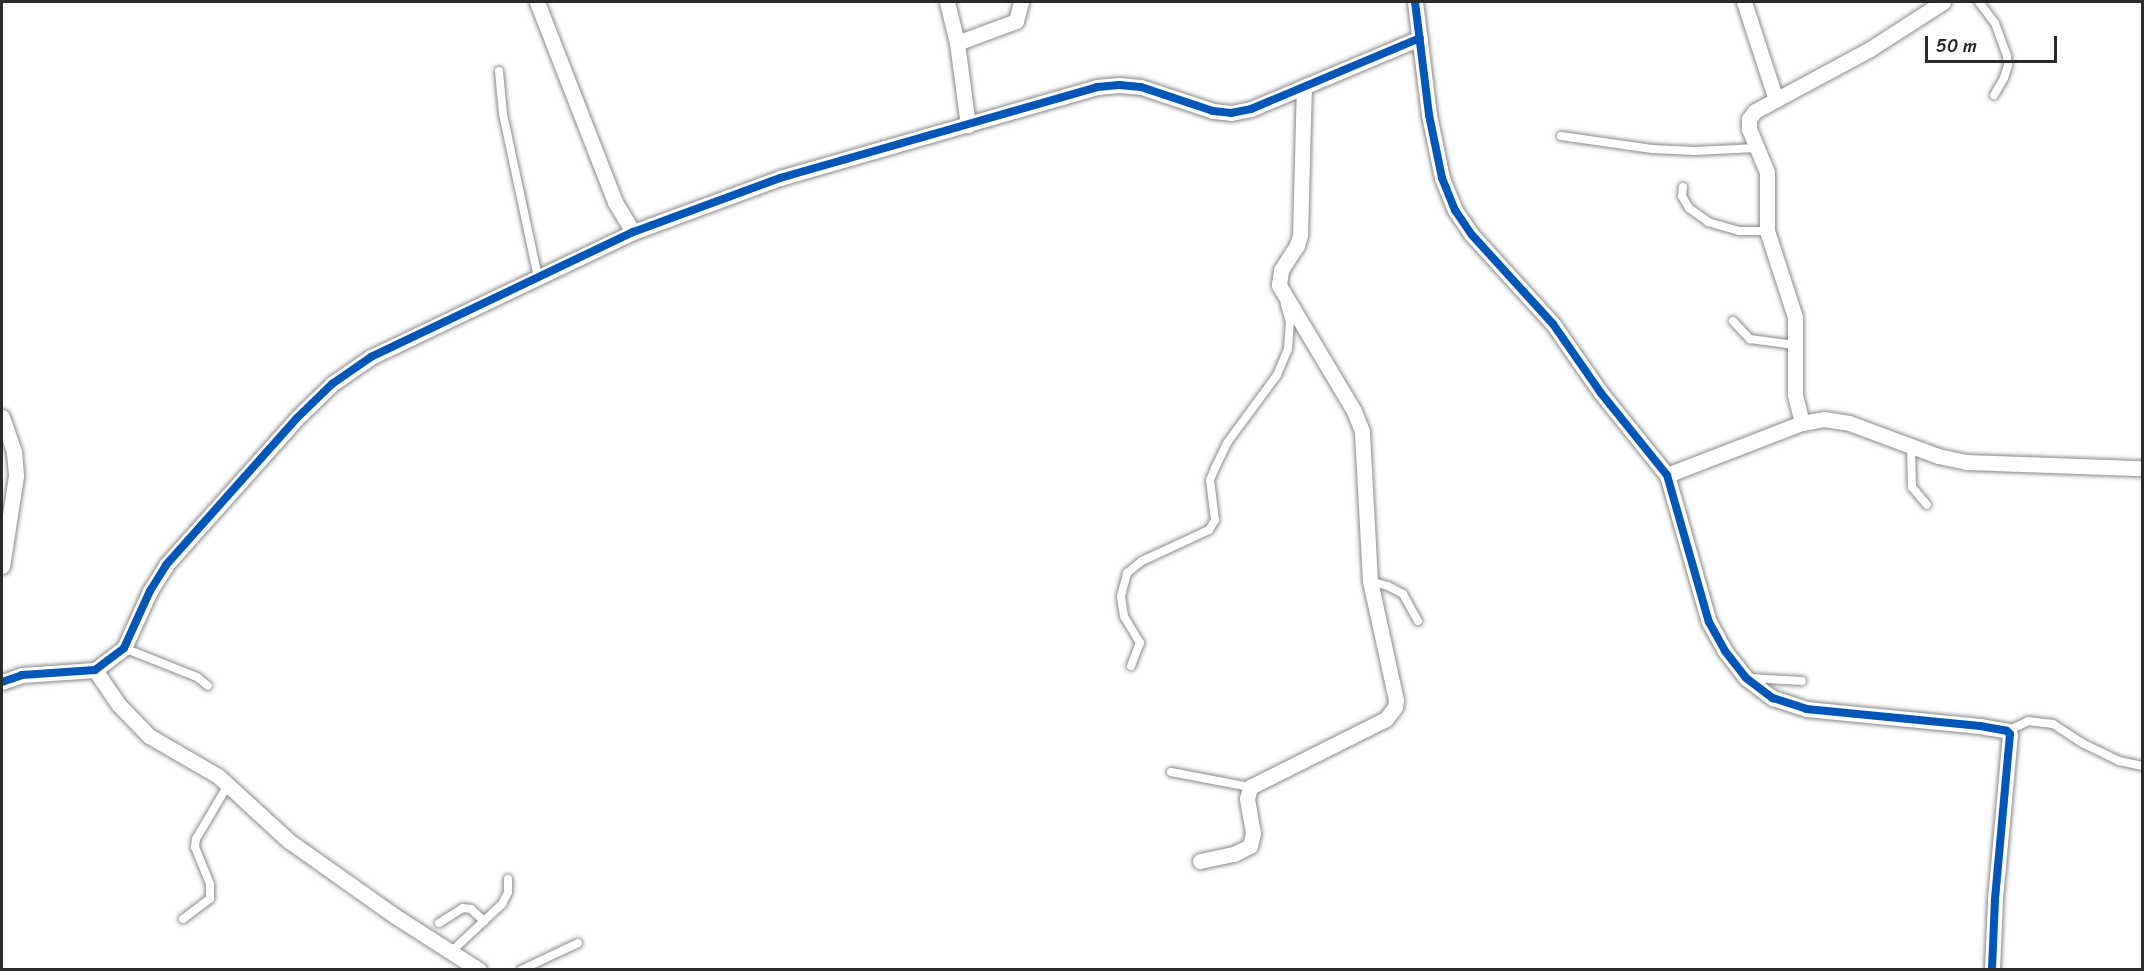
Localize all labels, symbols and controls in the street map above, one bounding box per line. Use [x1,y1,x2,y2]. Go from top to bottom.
scale bar [1928,24,2060,62]
text: 50 m [1936,30,1977,62]

